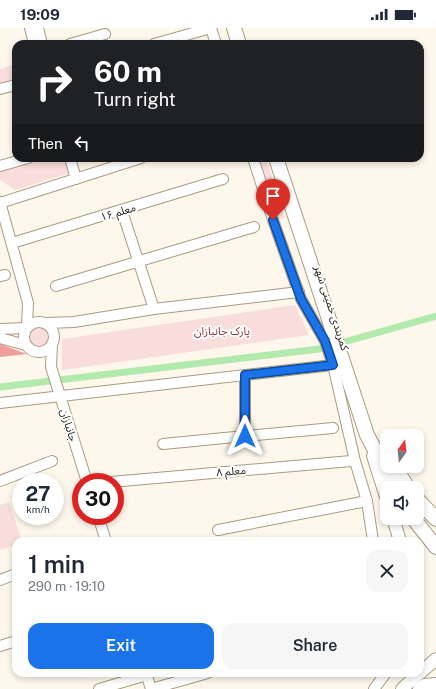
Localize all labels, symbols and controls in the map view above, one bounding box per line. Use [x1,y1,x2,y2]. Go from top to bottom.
text: 19:09 [20,6,60,23]
text: 60 m [94,55,162,88]
icon: right [28,56,80,108]
text: Turn right [94,89,176,110]
icon: left [71,132,93,154]
text: Then [28,135,63,152]
pin [256,179,290,220]
icon: arrive [262,185,284,207]
street label: معلم ۱۶ [99,201,138,226]
street label: کمربندی خمینی شهر [311,263,352,353]
park label: پارک جانبازان [194,325,250,339]
street label: جانبازان [57,407,80,444]
position arrow [224,415,266,457]
north arrow [380,429,424,473]
map controls [380,429,424,525]
street label: معلم ۸ [216,464,247,481]
speed limit sign: 30 [72,473,124,525]
button: sound [380,481,424,525]
text: 27 [25,482,51,506]
text: km/h [26,503,50,515]
text: 1 min [28,550,85,578]
button: close [366,550,408,592]
text: 290 m · 19:10 [28,579,105,594]
button: Exit [28,623,214,669]
button: Share [222,623,408,669]

